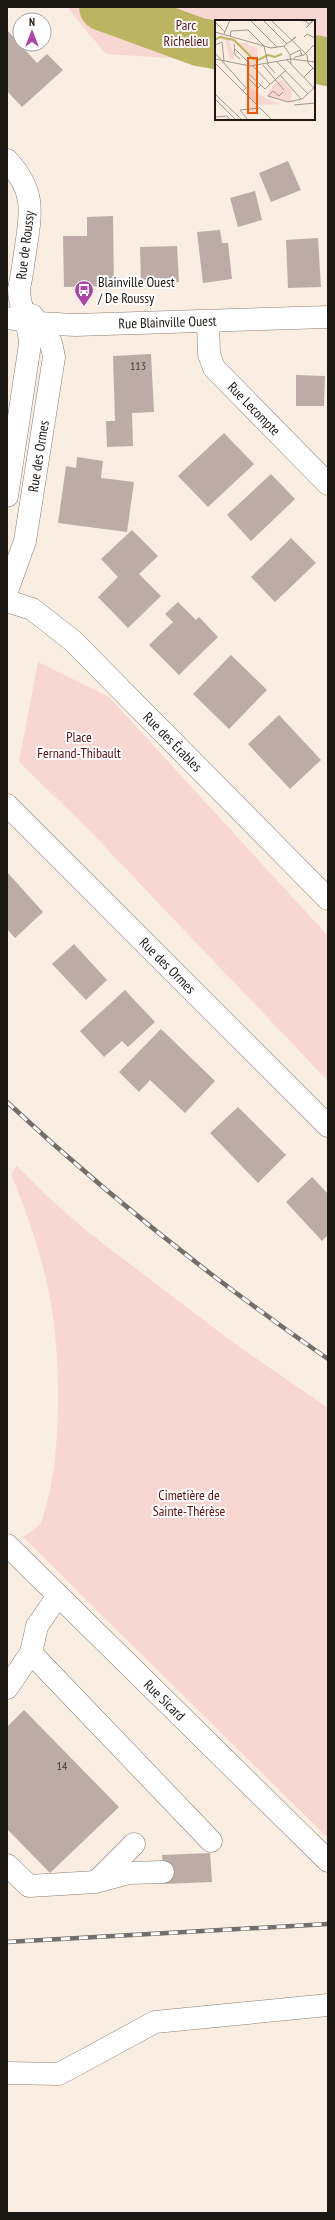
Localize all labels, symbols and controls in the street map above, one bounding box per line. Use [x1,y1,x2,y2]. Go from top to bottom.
north arrow [12,12,52,52]
text: N [29,15,35,29]
park label: Parc Richelieu [164,16,208,50]
inset map [215,20,315,120]
street label: Rue de Roussy [12,209,38,281]
place label: Blainville Ouest / De Roussy [97,273,175,307]
bus stop icon: Blainville Ouest / De Roussy [73,279,95,307]
street label: Rue Blainville Ouest [118,312,217,333]
house number: 113 [130,358,146,373]
street label: Rue Lecompte [224,378,284,439]
street label: Rue des Ormes [24,419,53,493]
street label: Rue des Érables [139,708,206,776]
park label: Place Fernand-Thibault [37,728,121,762]
street label: Rue des Ormes [136,934,200,998]
park label: Cimetière de Sainte-Thérèse [153,1486,225,1520]
street label: Rue Sicard [140,1676,189,1724]
house number: 14 [57,1758,68,1773]

